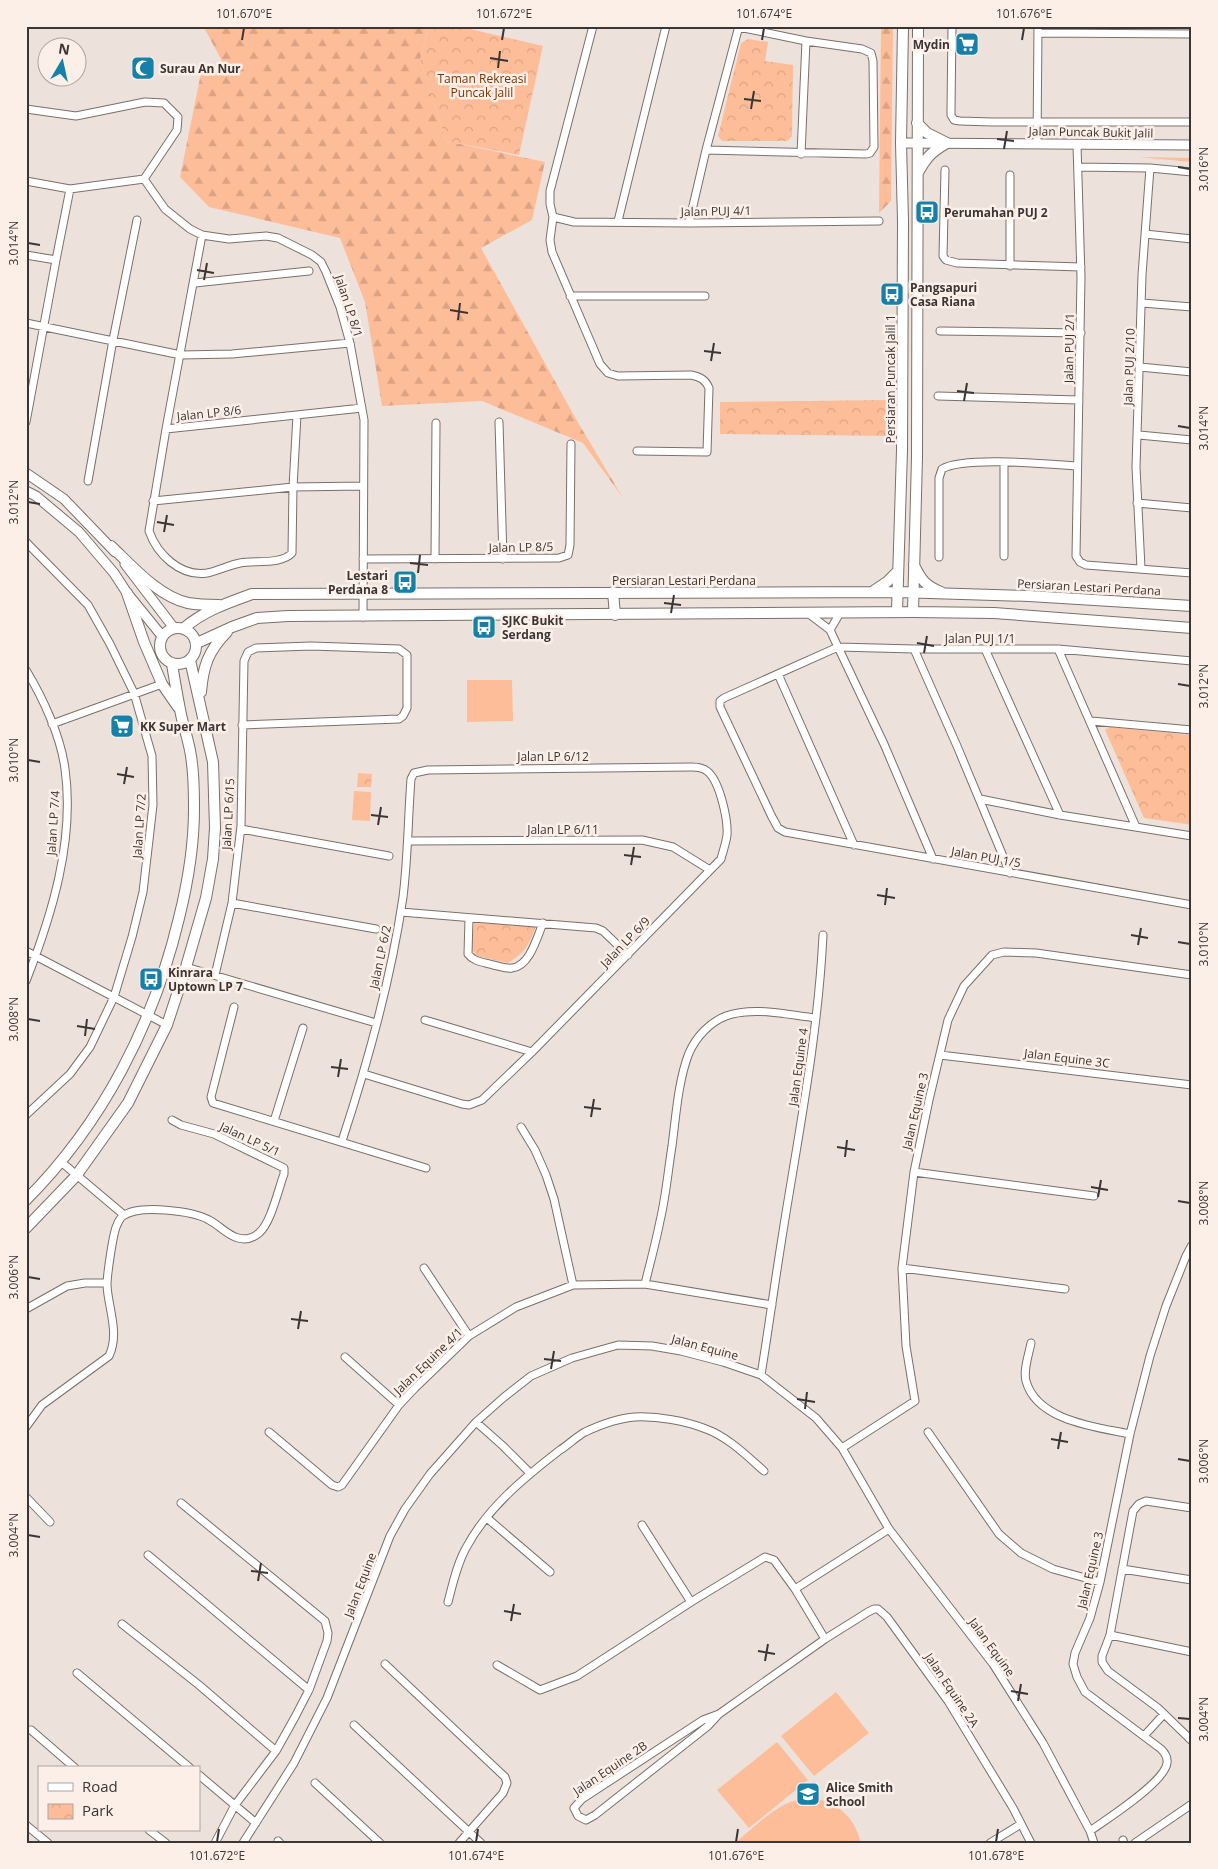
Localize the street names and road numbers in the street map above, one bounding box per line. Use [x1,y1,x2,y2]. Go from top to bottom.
street label: Jalan Puncak Bukit Jalil [1028,122,1153,142]
street label: Jalan PUJ 4/1 [680,202,751,220]
street label: Jalan LP 8/1 [331,272,367,339]
street label: Jalan PUJ 2/1 [1060,313,1078,384]
street label: Persiaran Puncak Jalil 1 [882,314,899,444]
street label: Jalan PUJ 2/10 [1119,328,1139,407]
street label: Jalan LP 8/6 [175,401,242,425]
street label: Jalan LP 8/5 [487,538,554,556]
street label: Persiaran Lestari Perdana [612,572,756,589]
street label: Persiaran Lestari Perdana [1017,575,1161,599]
street label: Jalan PUJ 1/1 [944,630,1015,647]
street label: Jalan LP 6/12 [516,748,589,765]
street label: Jalan LP 6/15 [218,778,238,851]
street label: Jalan LP 7/4 [42,790,64,857]
street label: Jalan LP 7/2 [128,793,150,860]
street label: Jalan LP 6/11 [526,821,599,838]
street label: Jalan PUJ 1/5 [949,842,1022,872]
street label: Jalan LP 6/9 [596,913,654,972]
street label: Jalan LP 6/2 [365,923,395,991]
street label: Jalan Equine 4 [784,1027,812,1108]
street label: Jalan Equine 3C [1022,1044,1111,1072]
street label: Jalan Equine 3 [898,1071,932,1152]
street label: Jalan LP 5/1 [216,1117,283,1160]
street label: Jalan Equine 4/1 [389,1324,466,1399]
street label: Jalan Equine [669,1330,741,1364]
street label: Jalan Equine 3 [1073,1530,1107,1611]
street label: Jalan Equine [339,1550,380,1621]
street label: Jalan Equine [964,1613,1019,1680]
street label: Jalan Equine 2A [920,1649,983,1731]
street label: Jalan Equine 2B [569,1737,651,1800]

